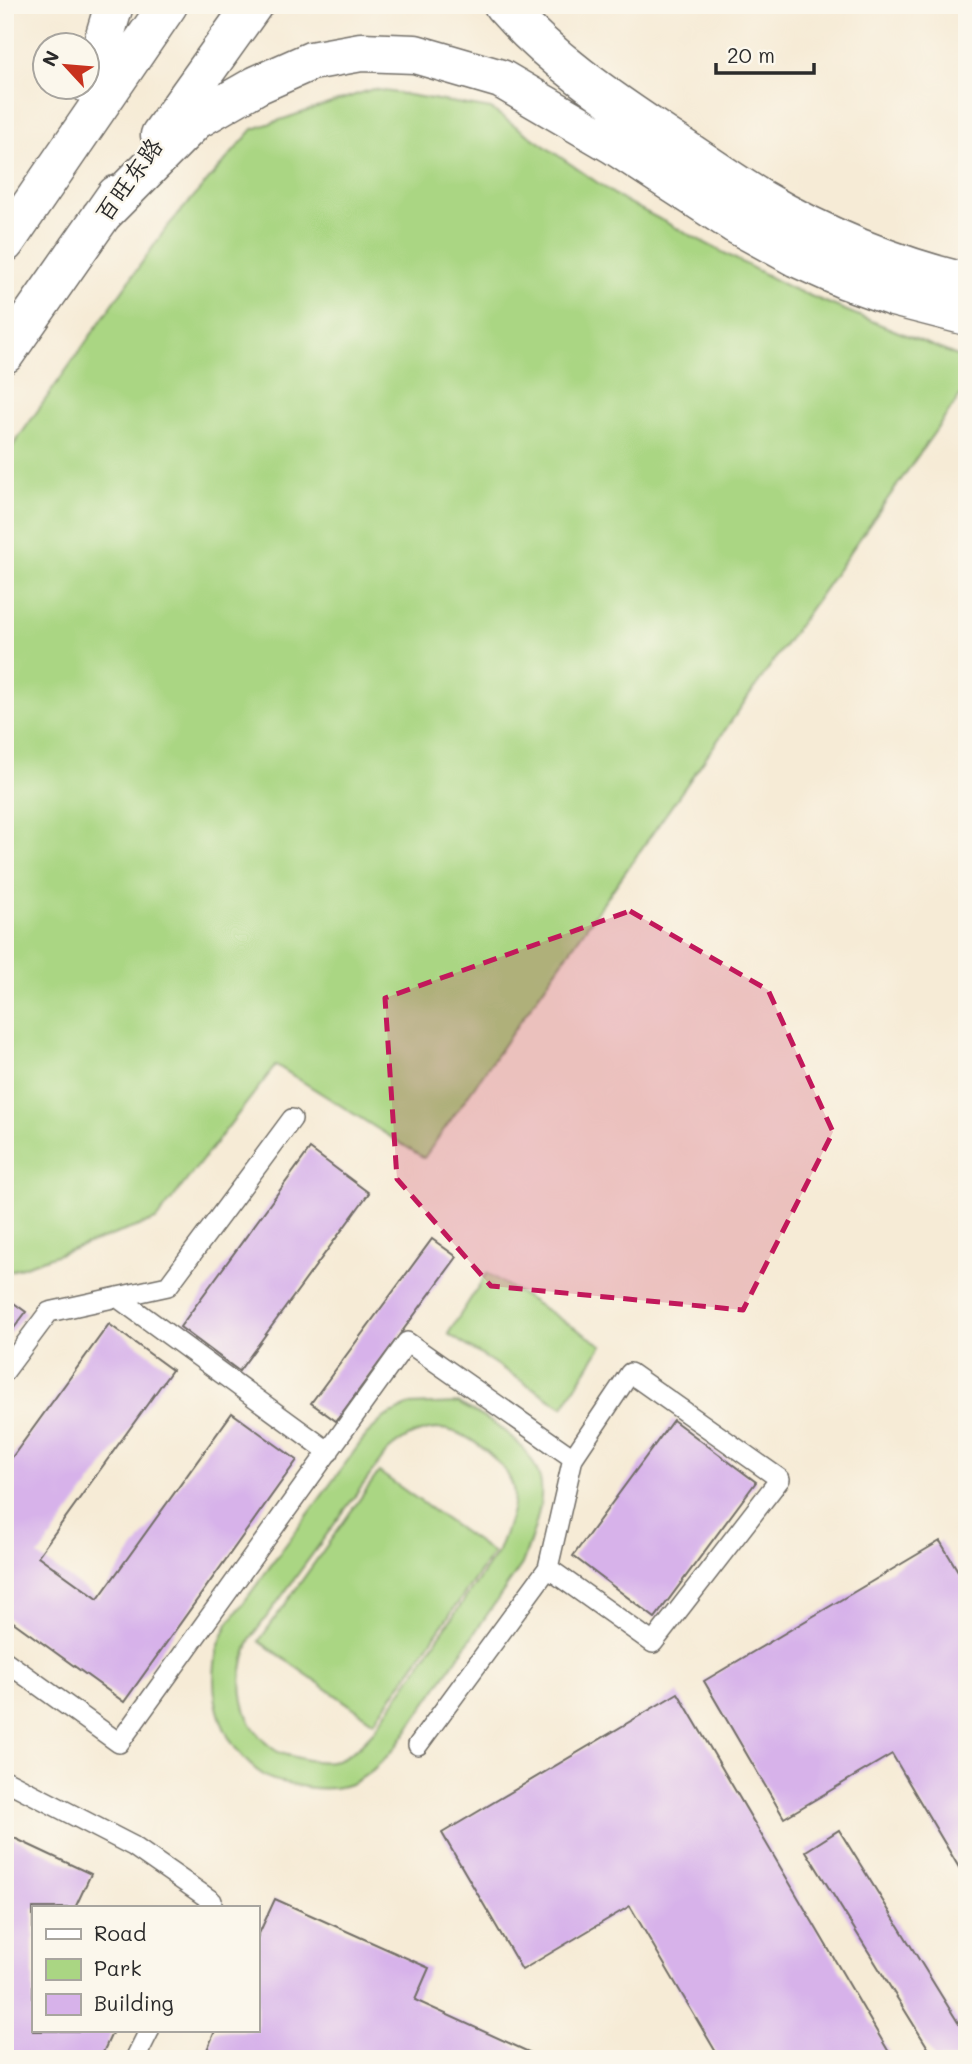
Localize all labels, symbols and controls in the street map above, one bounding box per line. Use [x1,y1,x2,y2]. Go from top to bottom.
north arrow [32,32,102,102]
scale bar [716,32,814,76]
text: 20 m [727,41,775,68]
text: N [36,46,65,70]
street label: 百旺东路 [87,131,169,227]
legend [32,1906,259,2032]
text: Road [94,1919,146,1946]
text: Park [94,1954,142,1981]
text: Building [94,1989,174,2016]

